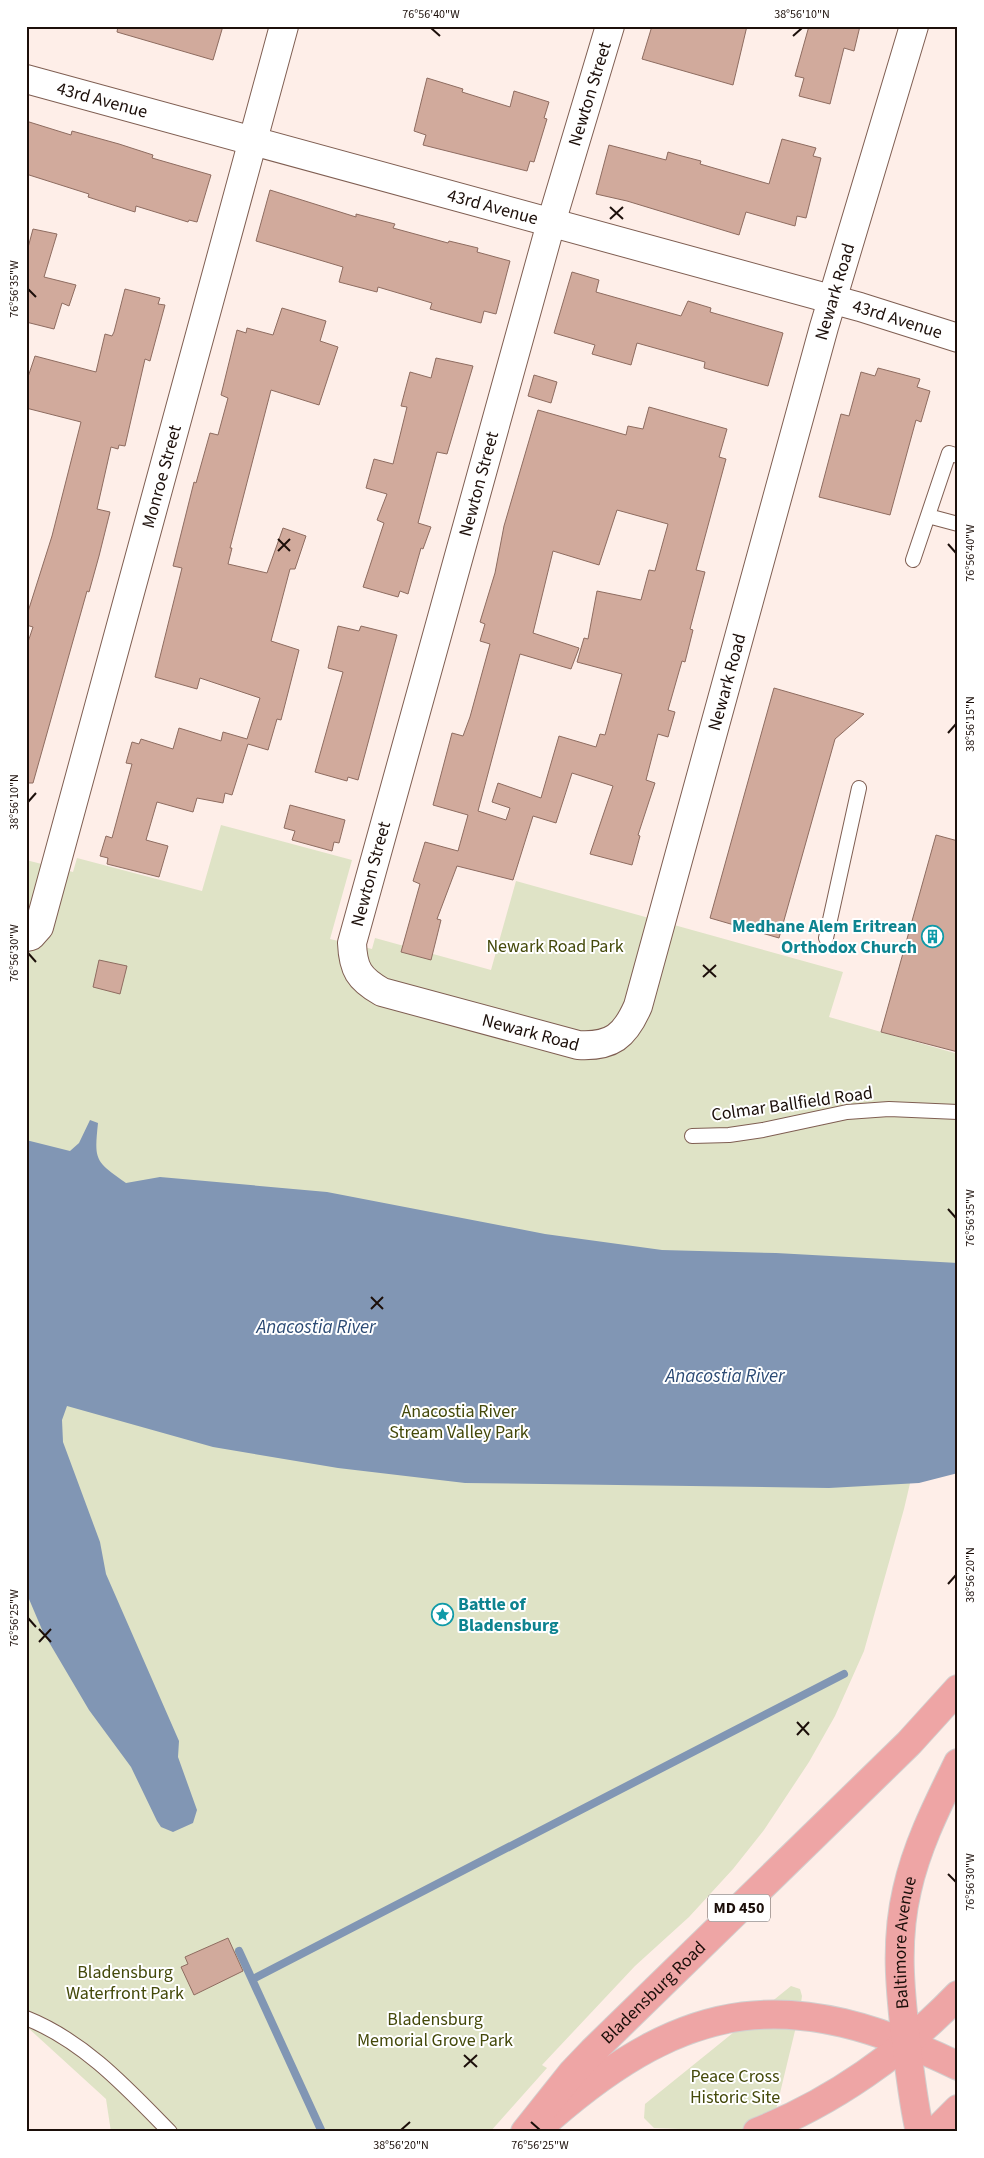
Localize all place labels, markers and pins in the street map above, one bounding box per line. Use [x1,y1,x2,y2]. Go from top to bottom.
place label: Medhane Alem Eritrean Orthodox Church [732,914,917,960]
building icon: Medhane Alem Eritrean Orthodox Church [921,924,945,948]
place label: Battle of Bladensburg [458,1592,559,1638]
place icon: Battle of Bladensburg [430,1602,454,1626]

